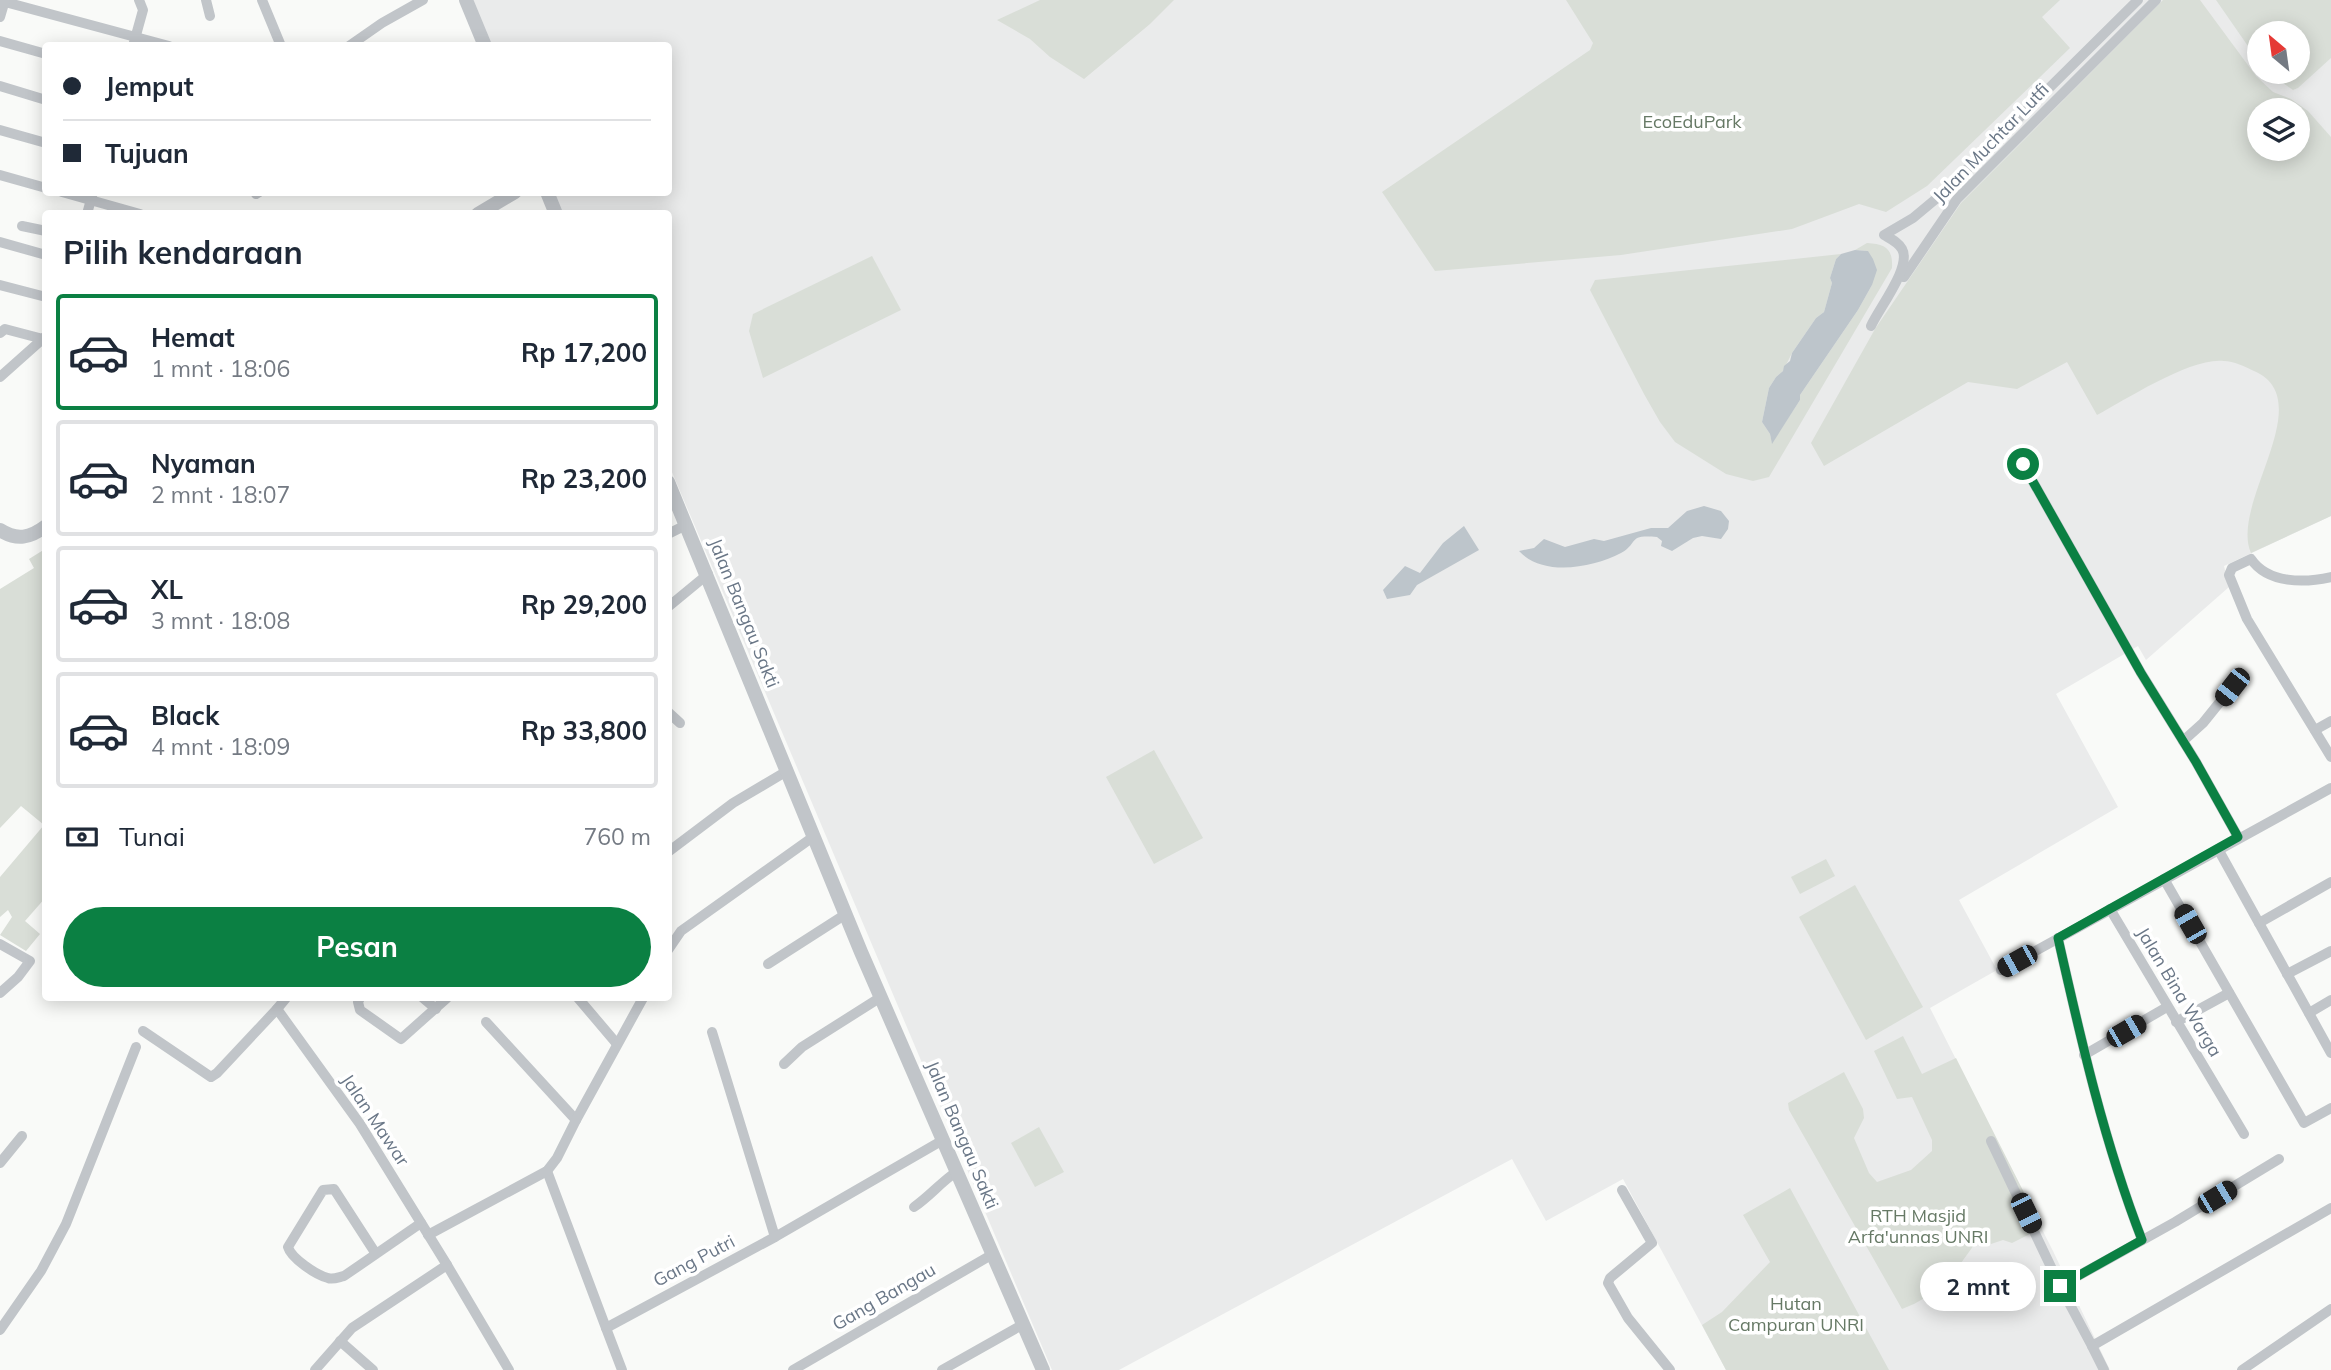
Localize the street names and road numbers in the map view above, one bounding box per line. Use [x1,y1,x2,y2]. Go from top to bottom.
street label: Jalan Muchtar Lutfi [1928,78,2054,207]
street label: Jalan Bangau Sakti [704,535,785,691]
street label: Jalan Bina Warga [2132,923,2227,1061]
street label: Jalan Bangau Sakti [921,1057,1004,1212]
street label: Jalan Mawar [336,1069,415,1170]
street label: Gang Putri [649,1229,739,1292]
street label: Gang Bangau [828,1258,940,1335]

